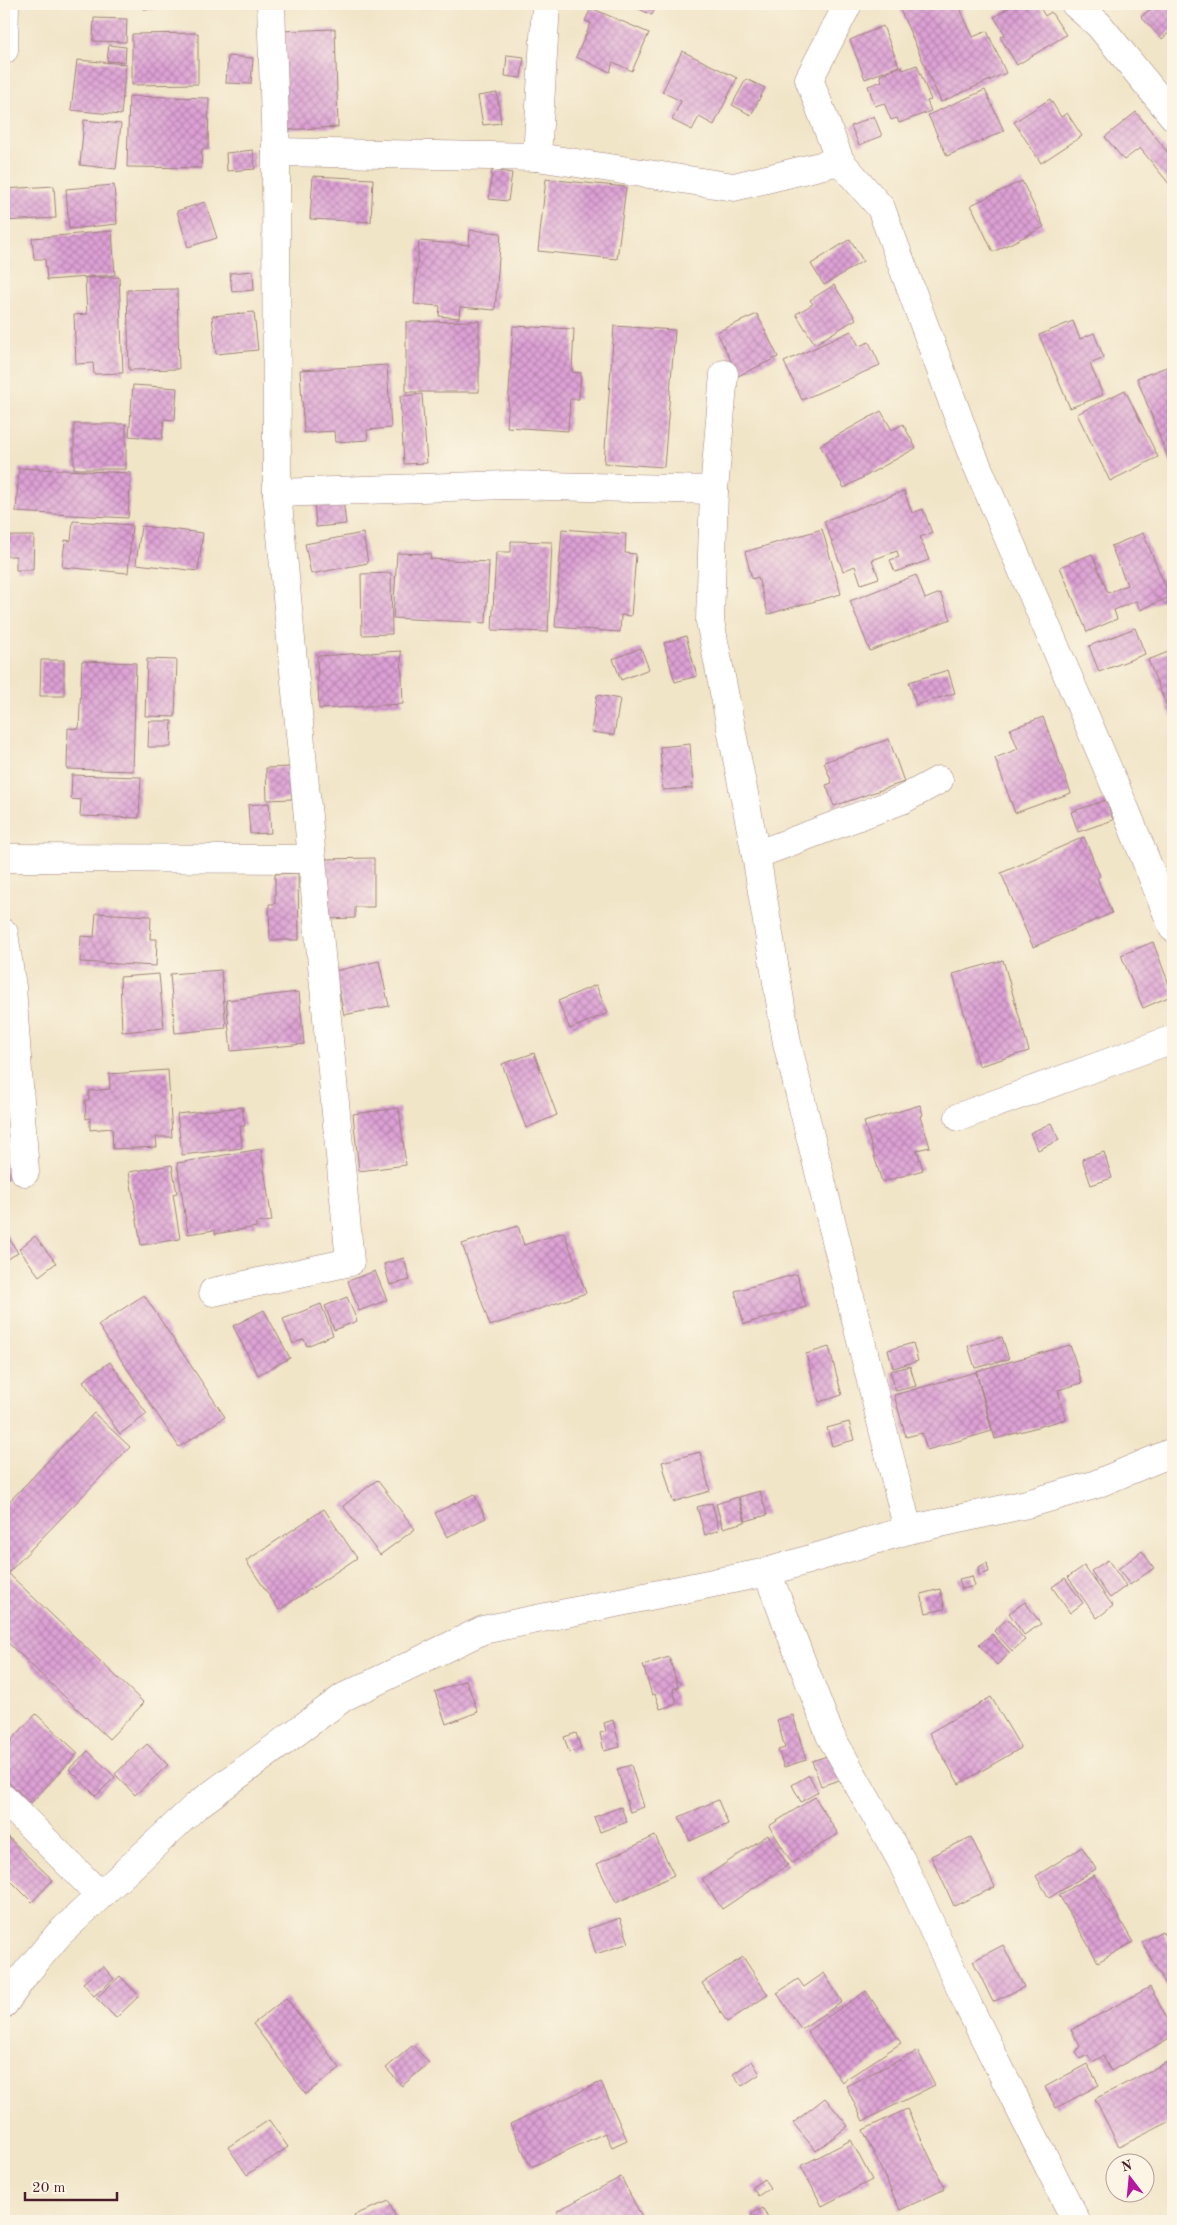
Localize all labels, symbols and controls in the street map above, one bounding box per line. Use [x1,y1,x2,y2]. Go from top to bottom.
north arrow [1104,2152,1154,2202]
text: N [1120,2158,1134,2175]
scale bar [25,2170,118,2202]
text: 20 m [32,2181,66,2196]

